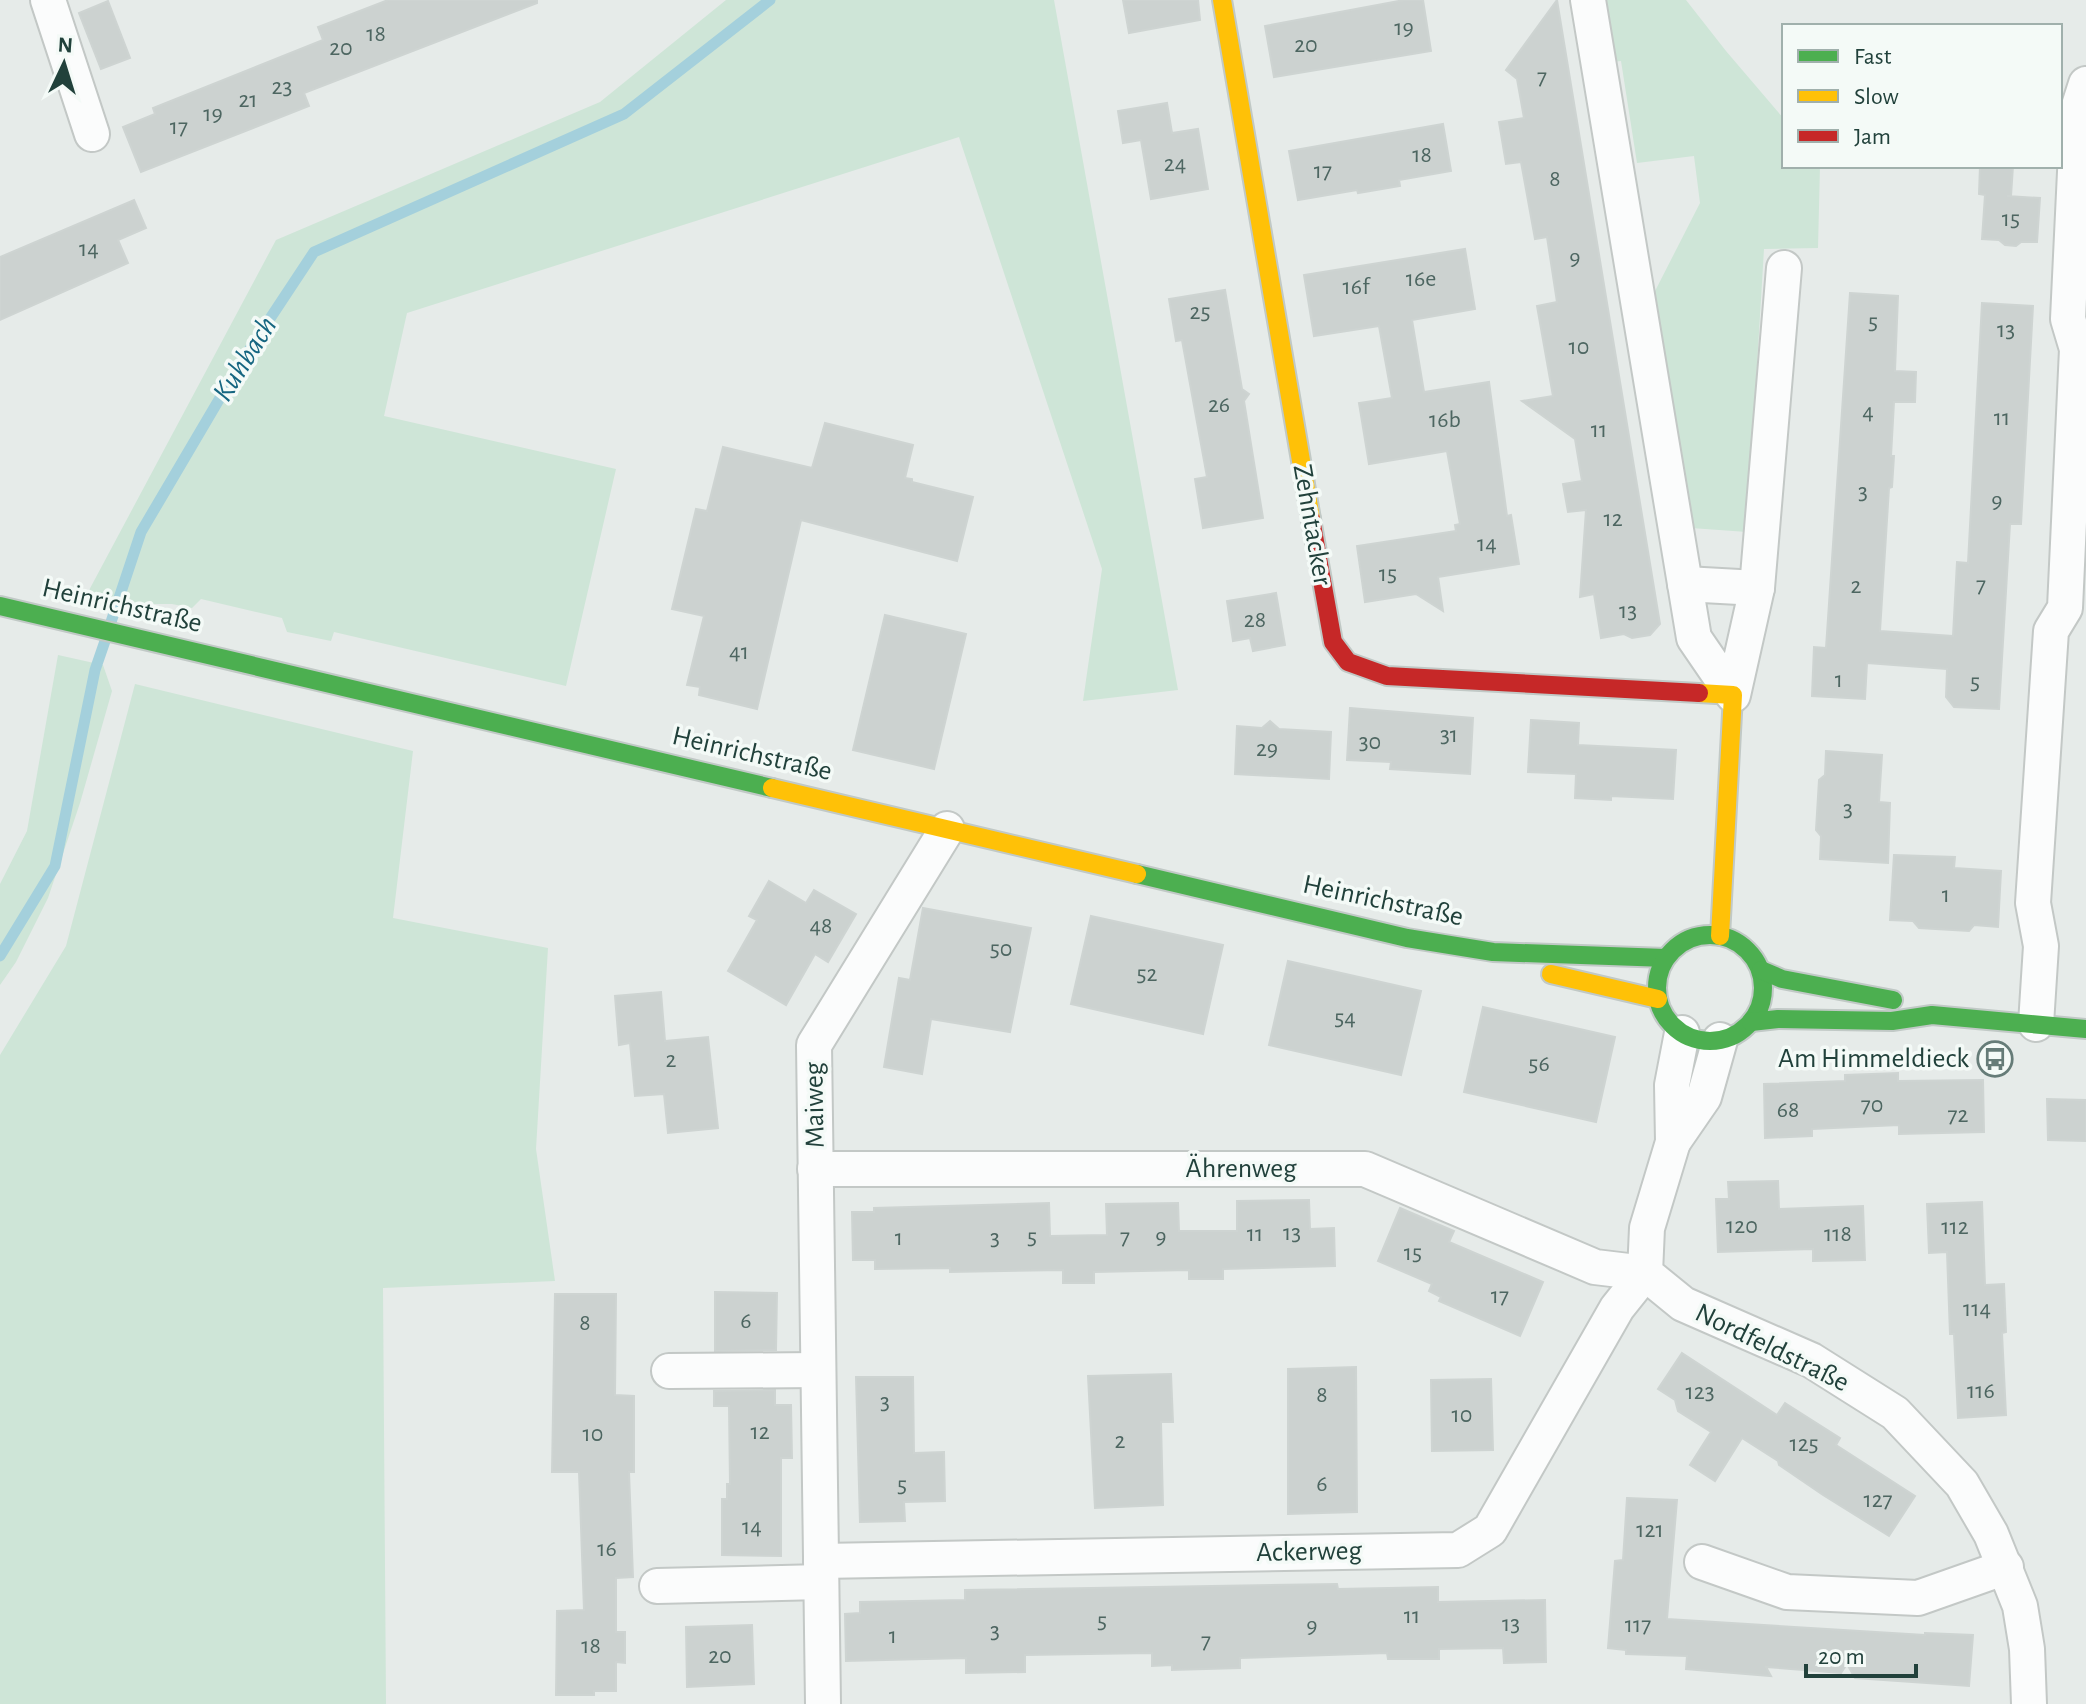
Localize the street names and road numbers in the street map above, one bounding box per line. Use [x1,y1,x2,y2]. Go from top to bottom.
street label: Zehntacker [1288,462,1336,588]
street label: Heinrichstraße [39,574,205,638]
street label: Heinrichstraße [669,722,835,786]
street label: Heinrichstraße [1300,870,1466,932]
street label: Maiweg [800,1061,830,1148]
street label: Ährenweg [1185,1153,1297,1183]
street label: Nordfeldstraße [1691,1299,1853,1397]
street label: Ackerweg [1256,1537,1363,1567]

